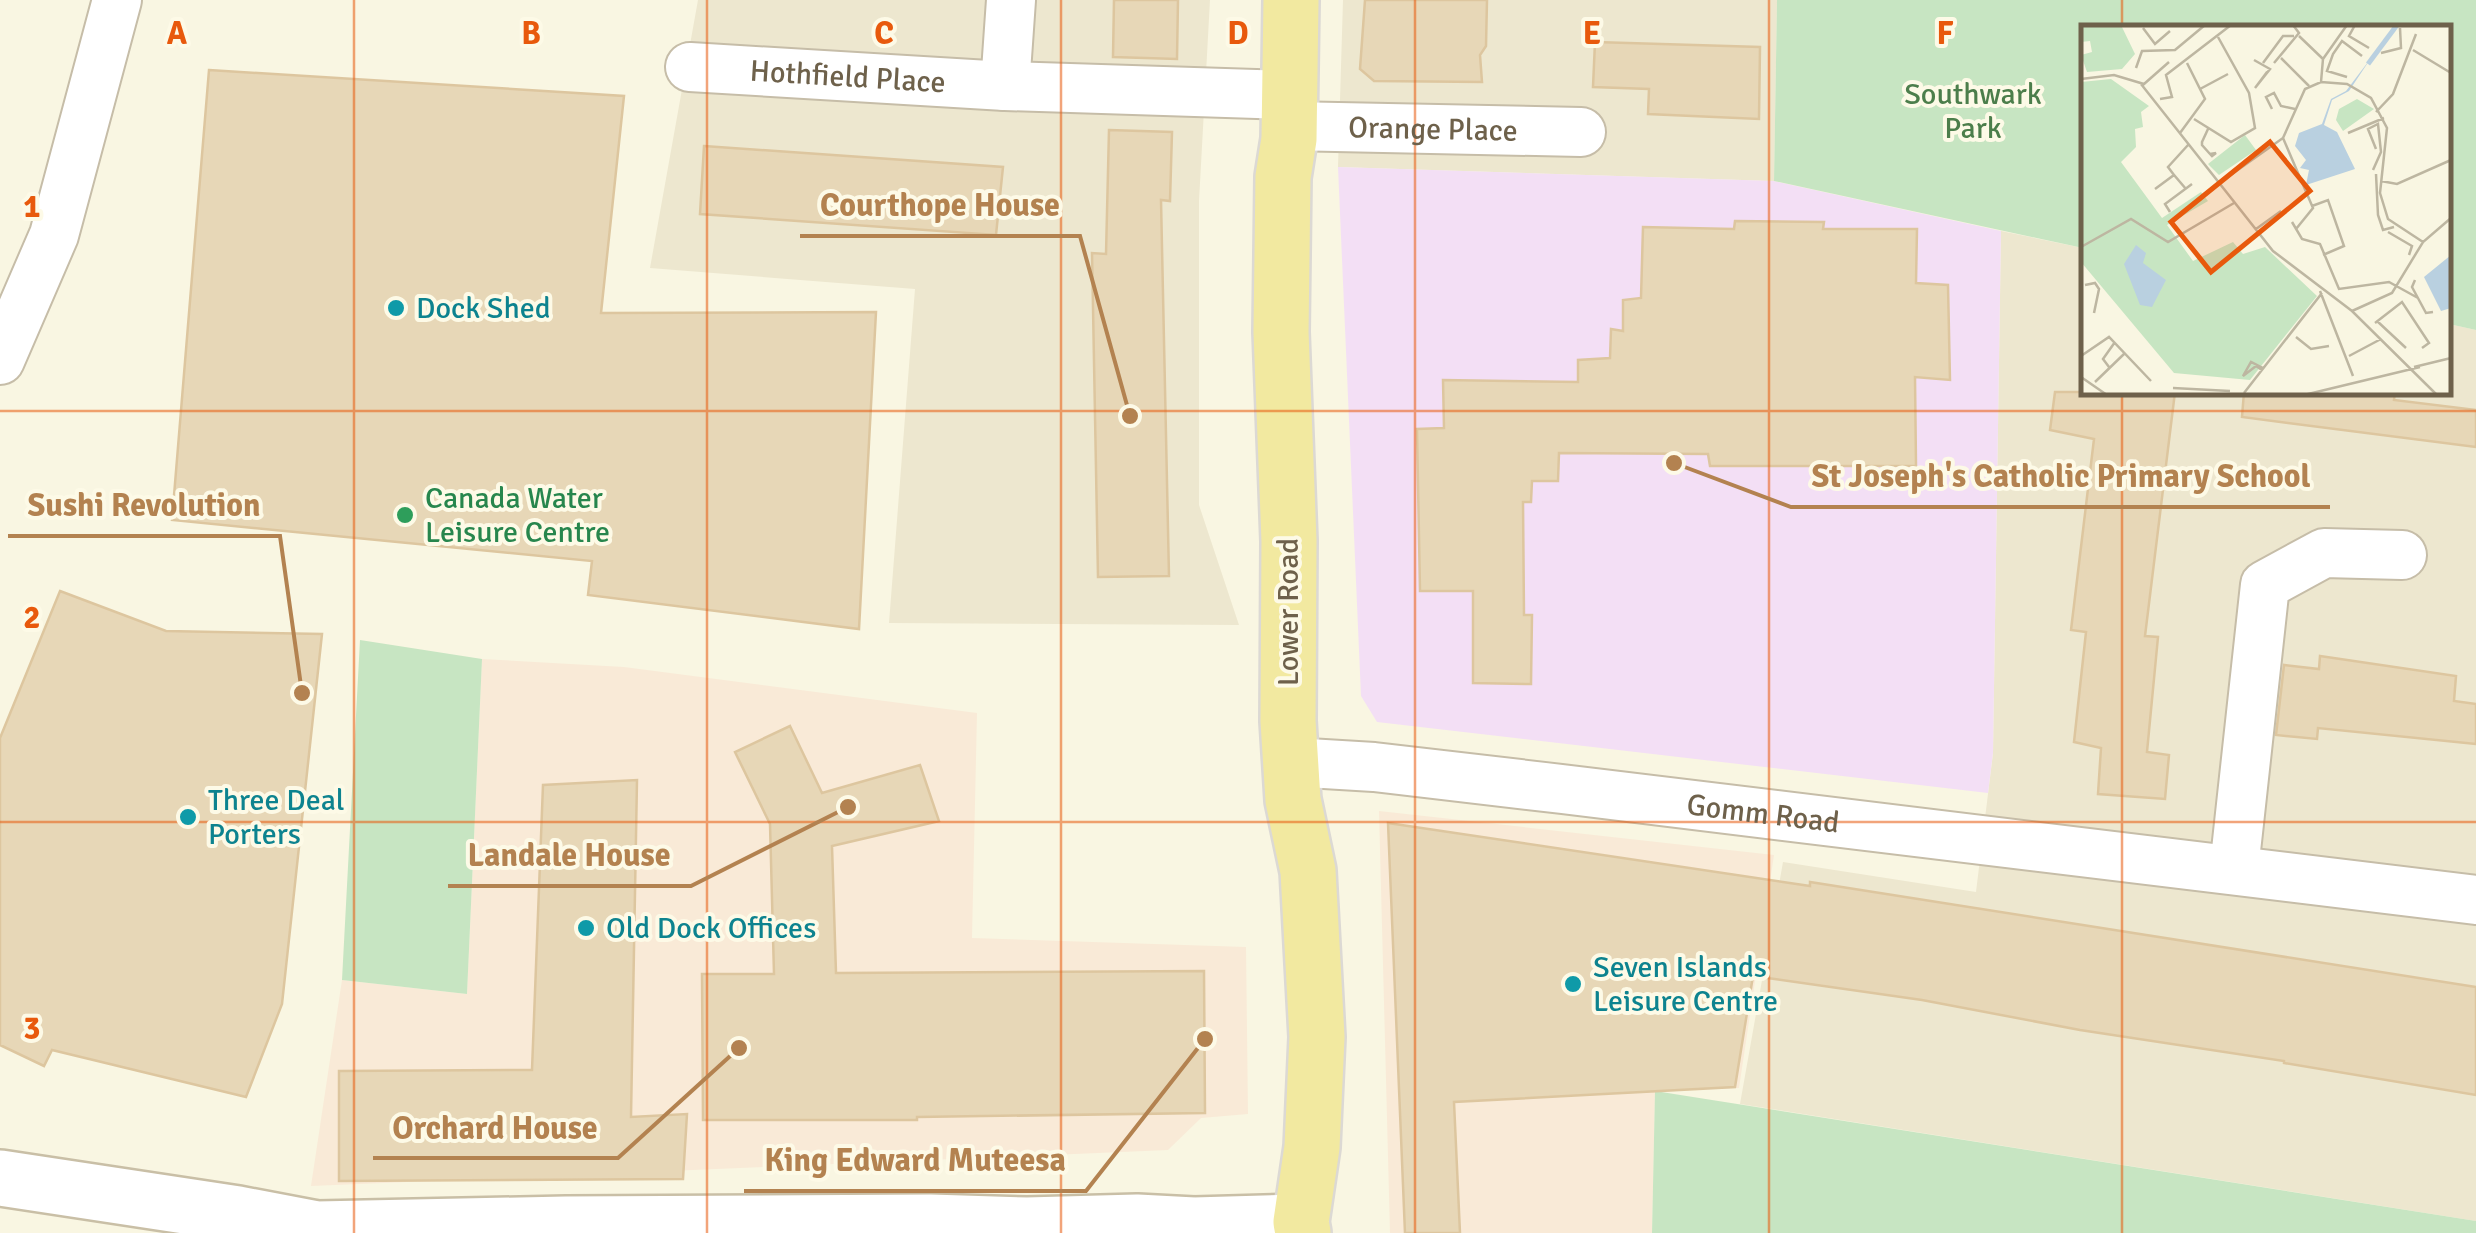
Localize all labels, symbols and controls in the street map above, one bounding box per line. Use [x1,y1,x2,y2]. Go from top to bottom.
text: A [167,14,188,53]
text: B [521,14,541,53]
text: C [874,14,894,53]
text: D [1227,14,1249,53]
text: E [1583,14,1601,53]
text: F [1936,14,1954,53]
inset map [2081,25,2451,395]
street label: Hothfield Place [749,52,947,101]
park label: Southwark Park [1904,76,2042,147]
street label: Orange Place [1348,109,1518,149]
callout: Courthope House [800,174,1080,236]
text: Courthope House [820,186,1060,225]
text: 1 [23,187,41,226]
place label: Dock Shed [416,290,551,327]
marker: Dock Shed [385,297,407,319]
callout: St Joseph's Catholic Primary School [1791,445,2330,507]
text: St Joseph's Catholic Primary School [1811,457,2311,496]
callout: Sushi Revolution [8,474,280,536]
place label: Canada Water Leisure Centre [425,480,610,551]
text: Sushi Revolution [28,486,260,525]
marker: Canada Water Leisure Centre [394,504,416,526]
street label: Lower Road [1270,538,1307,686]
text: 2 [23,598,41,637]
place label: Three Deal Porters [208,782,345,853]
street label: Gomm Road [1685,786,1842,841]
marker: Three Deal Porters [177,806,199,828]
callout: Landale House [448,824,691,886]
text: Landale House [467,836,671,875]
place label: Old Dock Offices [606,910,816,947]
marker: Old Dock Offices [575,917,597,939]
place label: Seven Islands Leisure Centre [1593,949,1778,1020]
marker: Seven Islands Leisure Centre [1562,973,1584,995]
text: 3 [23,1009,41,1048]
callout: Orchard House [373,1096,618,1158]
text: Orchard House [392,1109,598,1148]
callout: King Edward Muteesa [744,1129,1086,1191]
text: King Edward Muteesa [764,1141,1066,1180]

